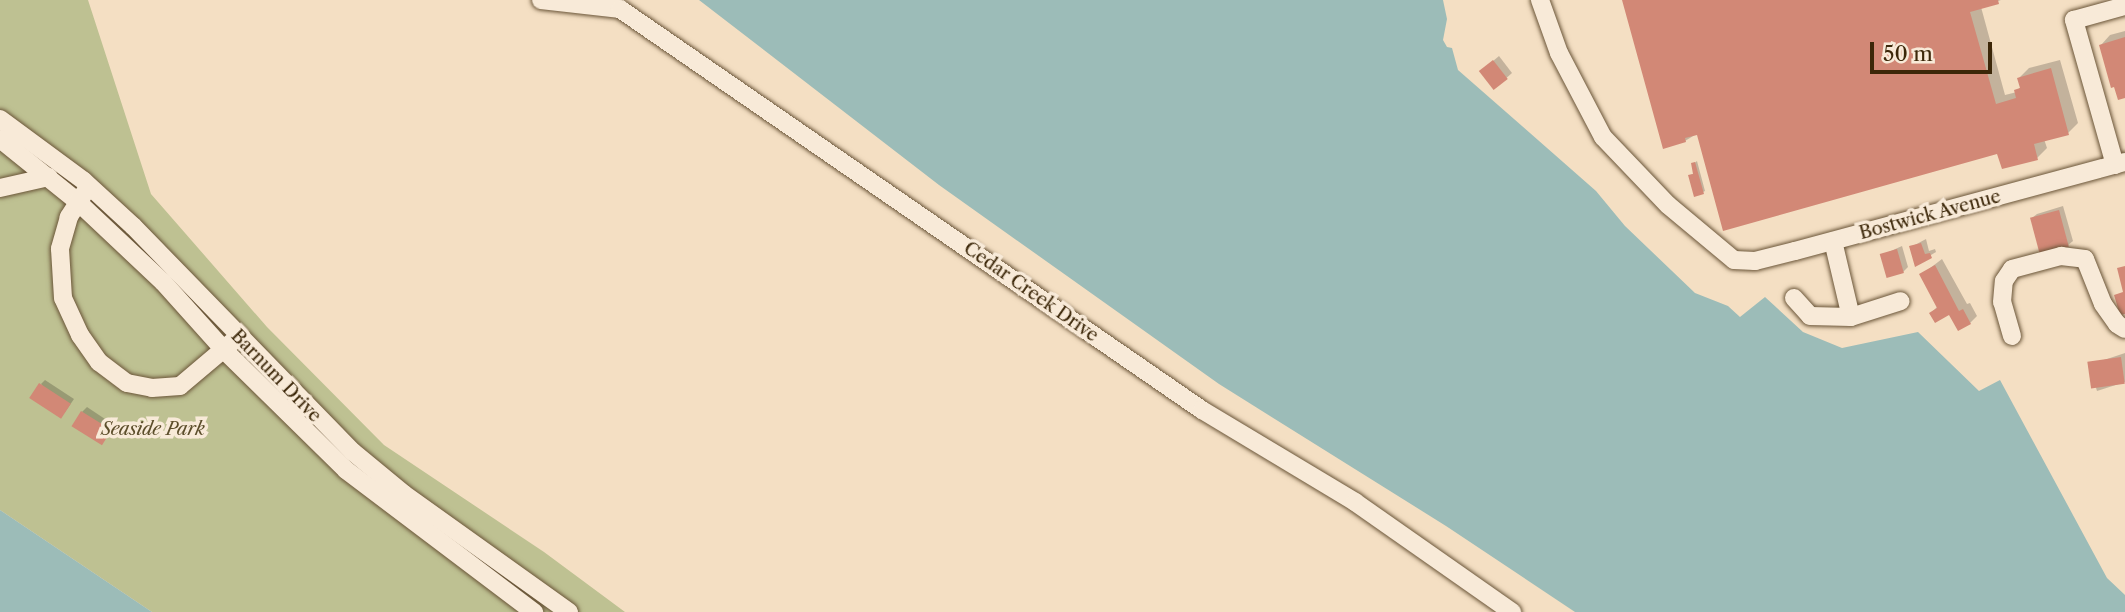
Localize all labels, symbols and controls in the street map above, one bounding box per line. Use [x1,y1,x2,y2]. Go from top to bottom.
scale bar [1873,28,1996,72]
text: 50 m [1883,41,1933,66]
street label: Bostwick Avenue [1856,186,2004,244]
street label: Cedar Creek Drive [959,237,1103,347]
street label: Barnum Drive [226,325,326,427]
park label: Seaside Park [101,418,205,440]

